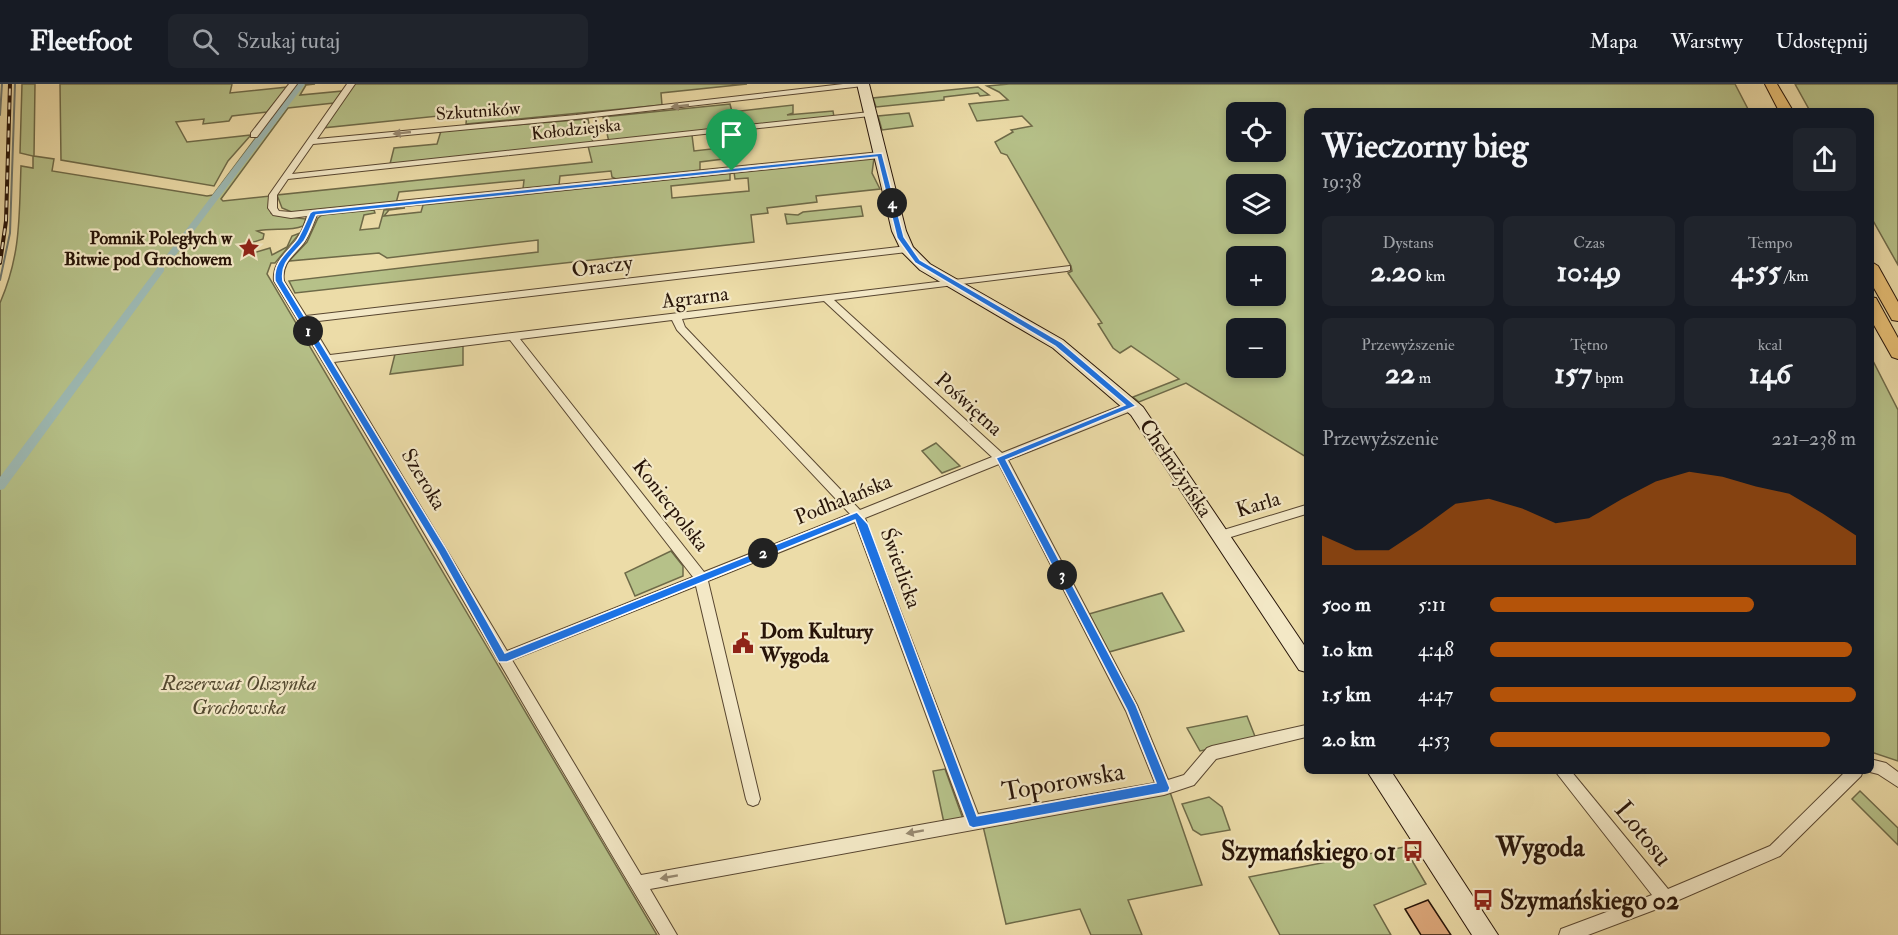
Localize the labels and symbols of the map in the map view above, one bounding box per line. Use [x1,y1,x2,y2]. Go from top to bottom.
street label: Szkutników [435,97,522,126]
one-way arrow [670,101,689,111]
pin [706,109,757,171]
street label: Kołodziejska [530,113,623,146]
one-way arrow [392,128,411,138]
pin: 4 [877,188,907,218]
place label: Pomnik Poległych w Bitwie pod Grochowem [64,227,233,271]
place icon: Pomnik Poległych w Bitwie pod Grochowem [237,236,261,260]
street label: Oraczy [570,249,635,284]
street label: Agrarna [659,280,731,315]
pin: 1 [293,316,323,346]
street label: Poświętna [929,367,1009,442]
street label: Chełmżyńska [1133,414,1219,523]
street label: Szeroka [395,444,453,515]
street label: Koniecpolska [626,454,715,557]
street label: Podhalańska [791,468,896,531]
street label: Karla [1233,485,1284,524]
street label: Świetlicka [874,524,928,612]
pin: 2 [748,538,778,568]
pin: 3 [1047,560,1077,590]
place label: Dom Kultury Wygoda [759,618,874,669]
public building icon: Dom Kultury Wygoda [731,631,755,655]
park label: Rezerwat Olszynka Grochowska [160,670,317,721]
street label: Toporowska [999,755,1127,809]
street label: Lotosu [1607,795,1679,873]
one-way arrow [906,828,925,837]
district label: Wygoda [1495,831,1585,865]
place label: Szymańskiego 01 [1221,836,1396,869]
bus stop icon: Szymańskiego 01 [1401,839,1425,863]
one-way arrow [659,873,678,882]
place label: Szymańskiego 02 [1500,885,1679,918]
bus stop icon: Szymańskiego 02 [1471,888,1495,912]

